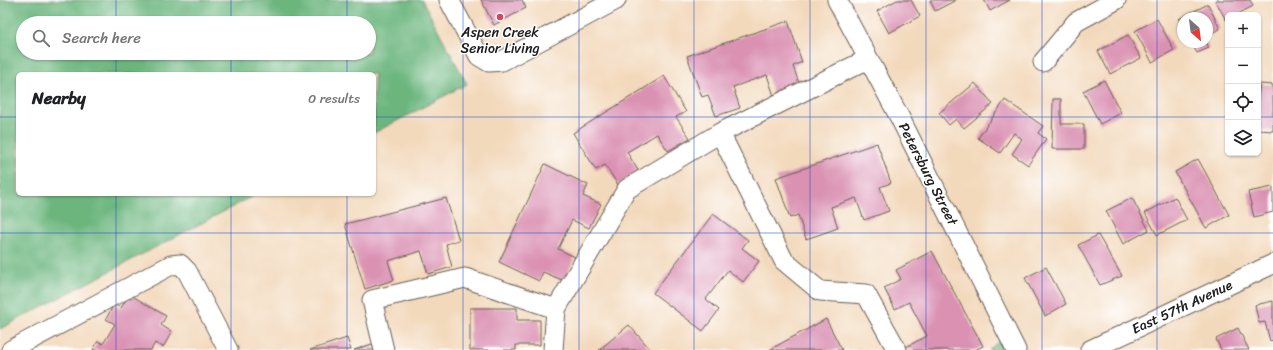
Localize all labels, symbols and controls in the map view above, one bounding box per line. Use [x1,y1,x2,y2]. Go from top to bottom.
marker: Aspen Creek Senior Living [495,12,505,22]
north arrow [1177,12,1213,48]
map controls [1225,12,1261,156]
button: + [1225,12,1261,48]
search box [16,16,376,60]
place label: Aspen Creek Senior Living [460,20,540,61]
text: Search here [62,25,141,51]
icon: search [30,27,52,49]
button: − [1225,48,1261,84]
text: Nearby [32,83,86,113]
button: locate [1225,84,1261,120]
text: 0 results [308,87,360,110]
street label: Petersburg Street [891,118,965,231]
button: layers [1225,120,1261,156]
street label: East 57th Avenue [1127,273,1237,341]

